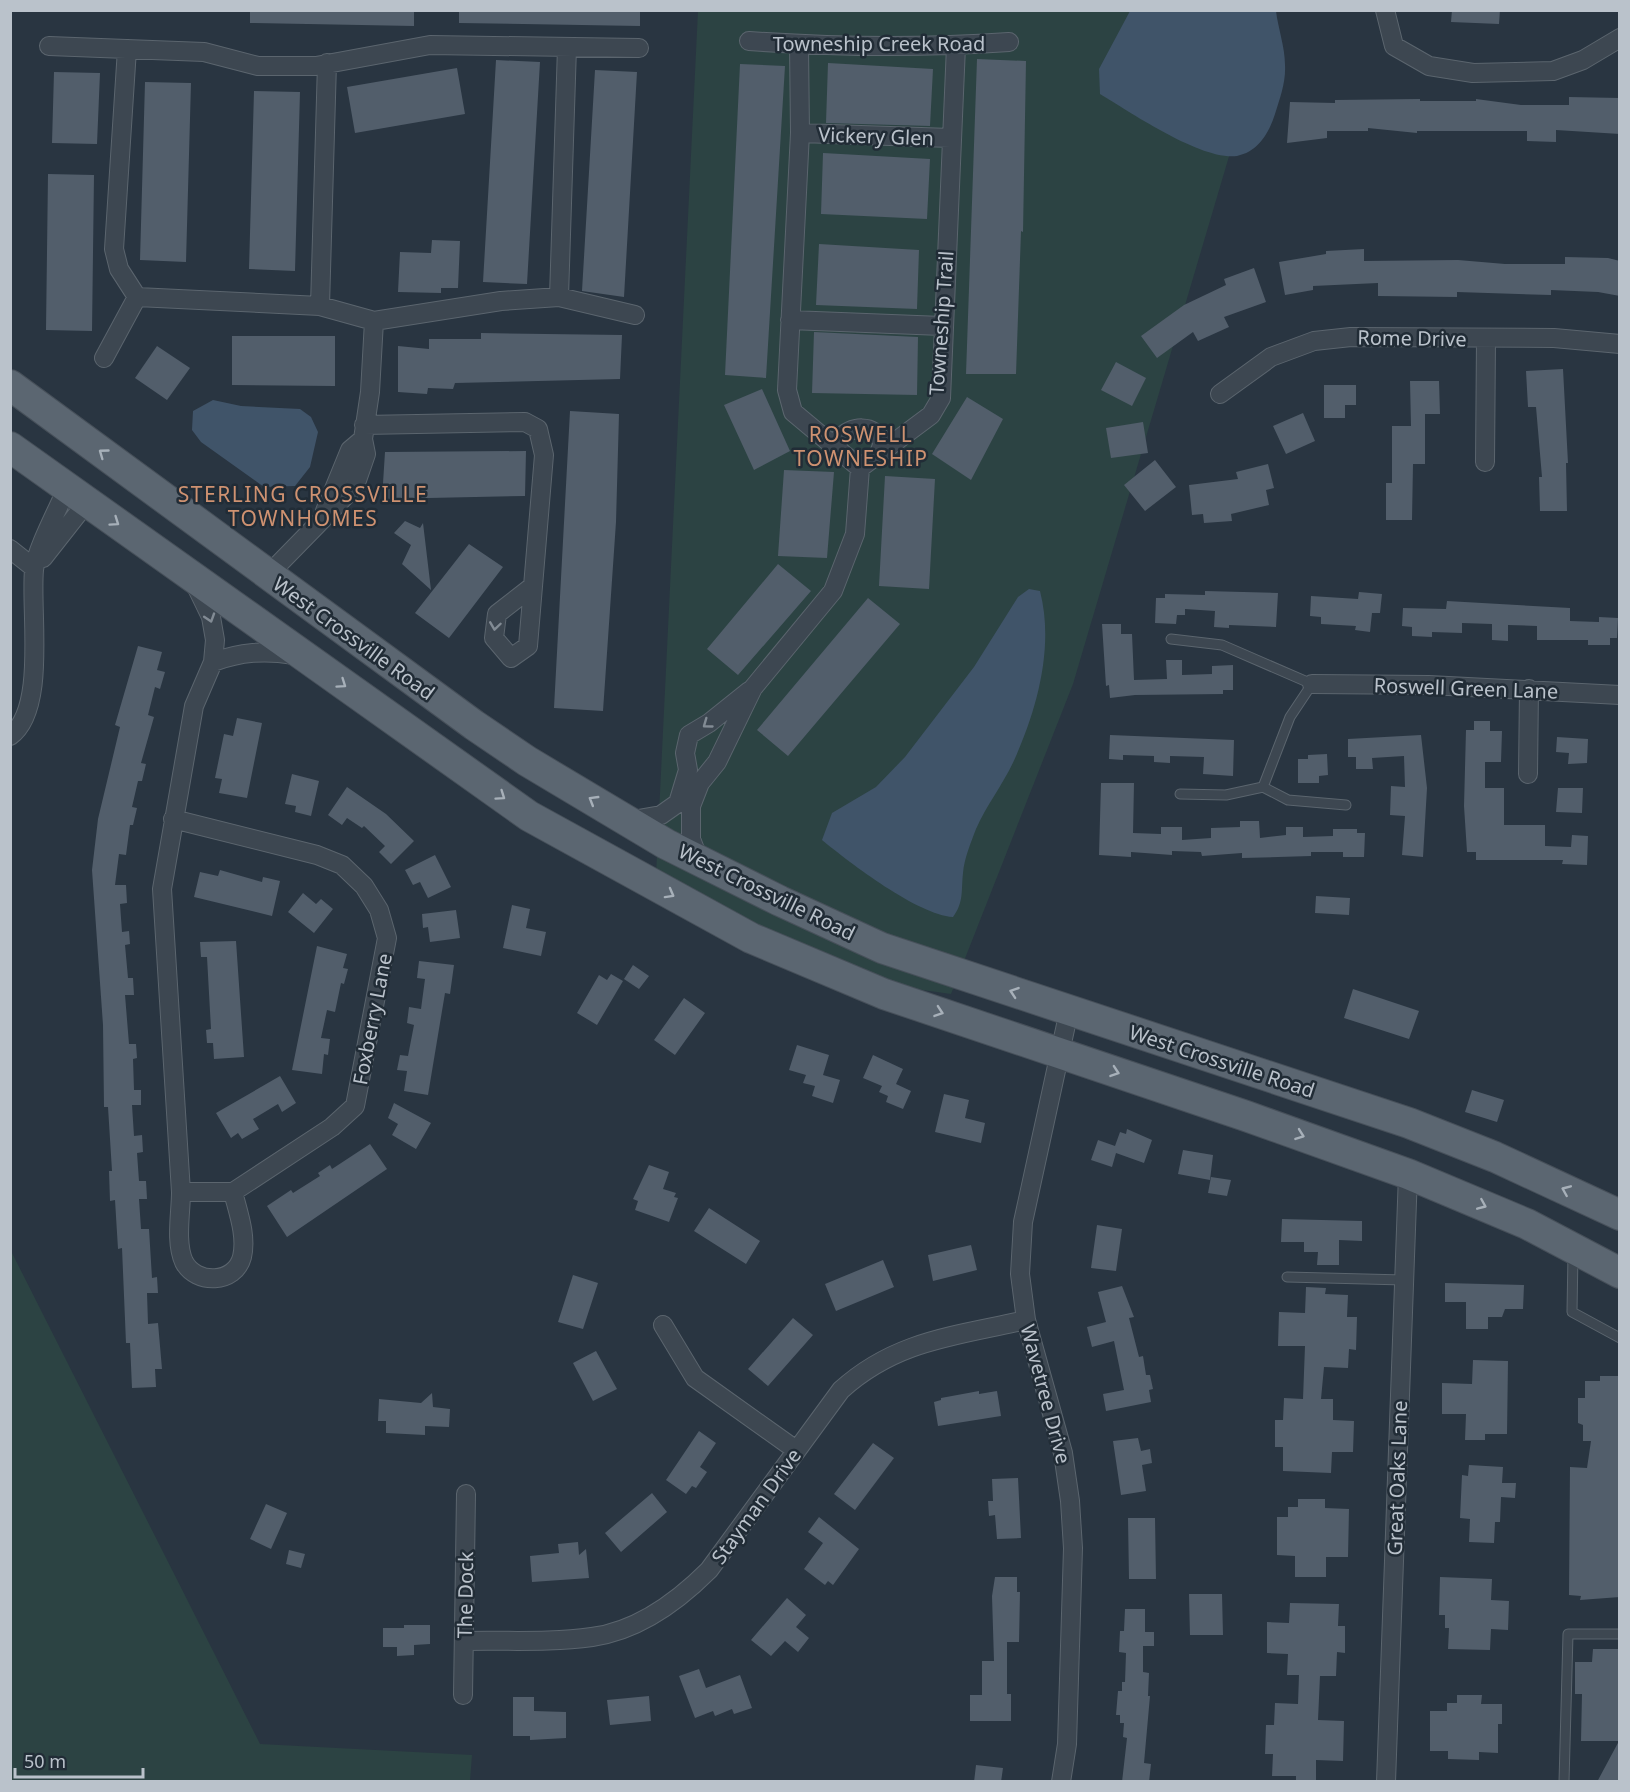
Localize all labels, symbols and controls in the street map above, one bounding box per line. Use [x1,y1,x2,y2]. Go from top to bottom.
street label: Towneship Creek Road [773,30,985,57]
street label: Vickery Glen [818,120,934,152]
street label: Towneship Trail [922,250,960,396]
street label: Rome Drive [1357,324,1467,352]
district label: ROSWELL TOWNESHIP [793,420,929,472]
one-way arrow [99,450,110,461]
district label: STERLING CROSSVILLE TOWNHOMES [178,480,428,532]
one-way arrow [108,515,119,526]
street label: West Crossville Road [268,570,440,706]
one-way arrow [203,612,215,623]
one-way arrow [490,622,502,631]
street label: Roswell Green Lane [1373,671,1559,705]
one-way arrow [335,677,346,688]
one-way arrow [702,717,713,728]
one-way arrow [495,789,506,800]
one-way arrow [589,796,599,808]
street label: West Crossville Road [674,837,860,947]
one-way arrow [664,887,674,898]
street label: Foxberry Lane [346,951,398,1087]
one-way arrow [1009,987,1020,999]
one-way arrow [933,1005,944,1018]
street label: West Crossville Road [1126,1018,1318,1104]
one-way arrow [1109,1064,1120,1077]
one-way arrow [1293,1128,1304,1140]
one-way arrow [1562,1185,1573,1197]
one-way arrow [1475,1198,1486,1210]
street label: Wavetree Drive [1014,1321,1078,1467]
street label: Great Oaks Lane [1381,1400,1413,1556]
street label: Stayman Drive [705,1443,807,1569]
street label: The Dock [451,1551,479,1639]
scale bar [15,1741,142,1779]
text: 50 m [24,1749,66,1773]

